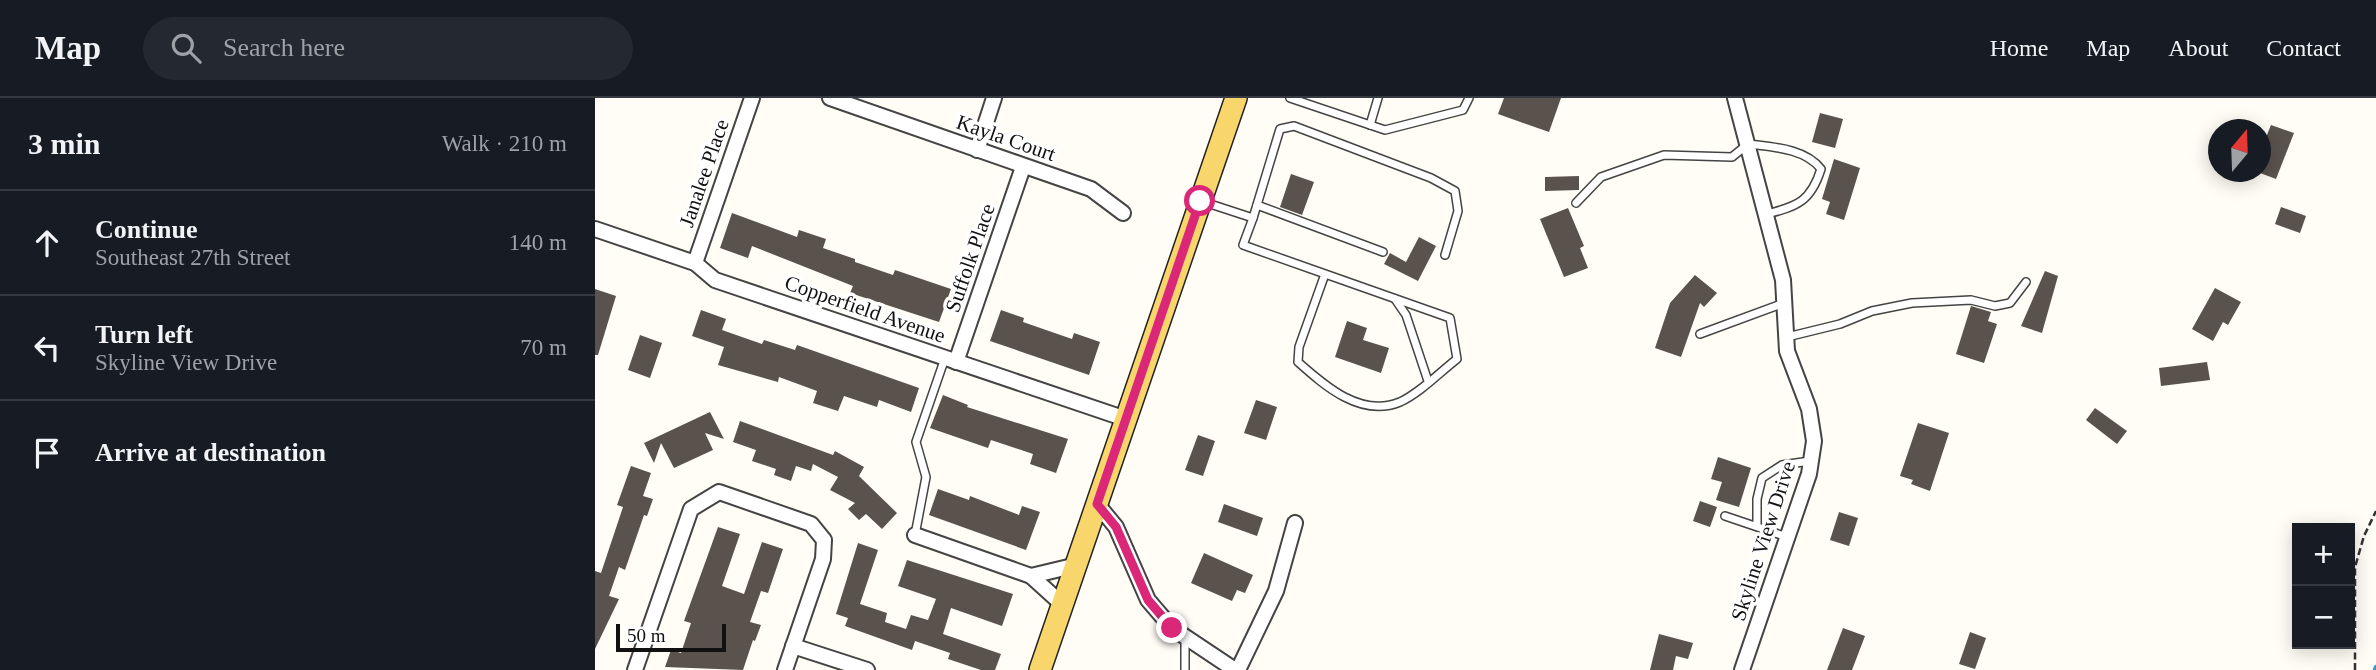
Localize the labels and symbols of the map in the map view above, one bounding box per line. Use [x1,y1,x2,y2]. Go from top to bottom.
street label: Kayla Court [953,110,1059,166]
street label: Janalee Place [674,116,734,230]
north arrow [2208,119,2271,182]
route start [1184,185,1215,216]
street label: Suffolk Place [940,201,1000,315]
street label: Copperfield Avenue [782,270,948,348]
street label: Skyline View Drive [1726,458,1800,624]
route end [1156,612,1187,643]
scale bar [616,621,726,653]

